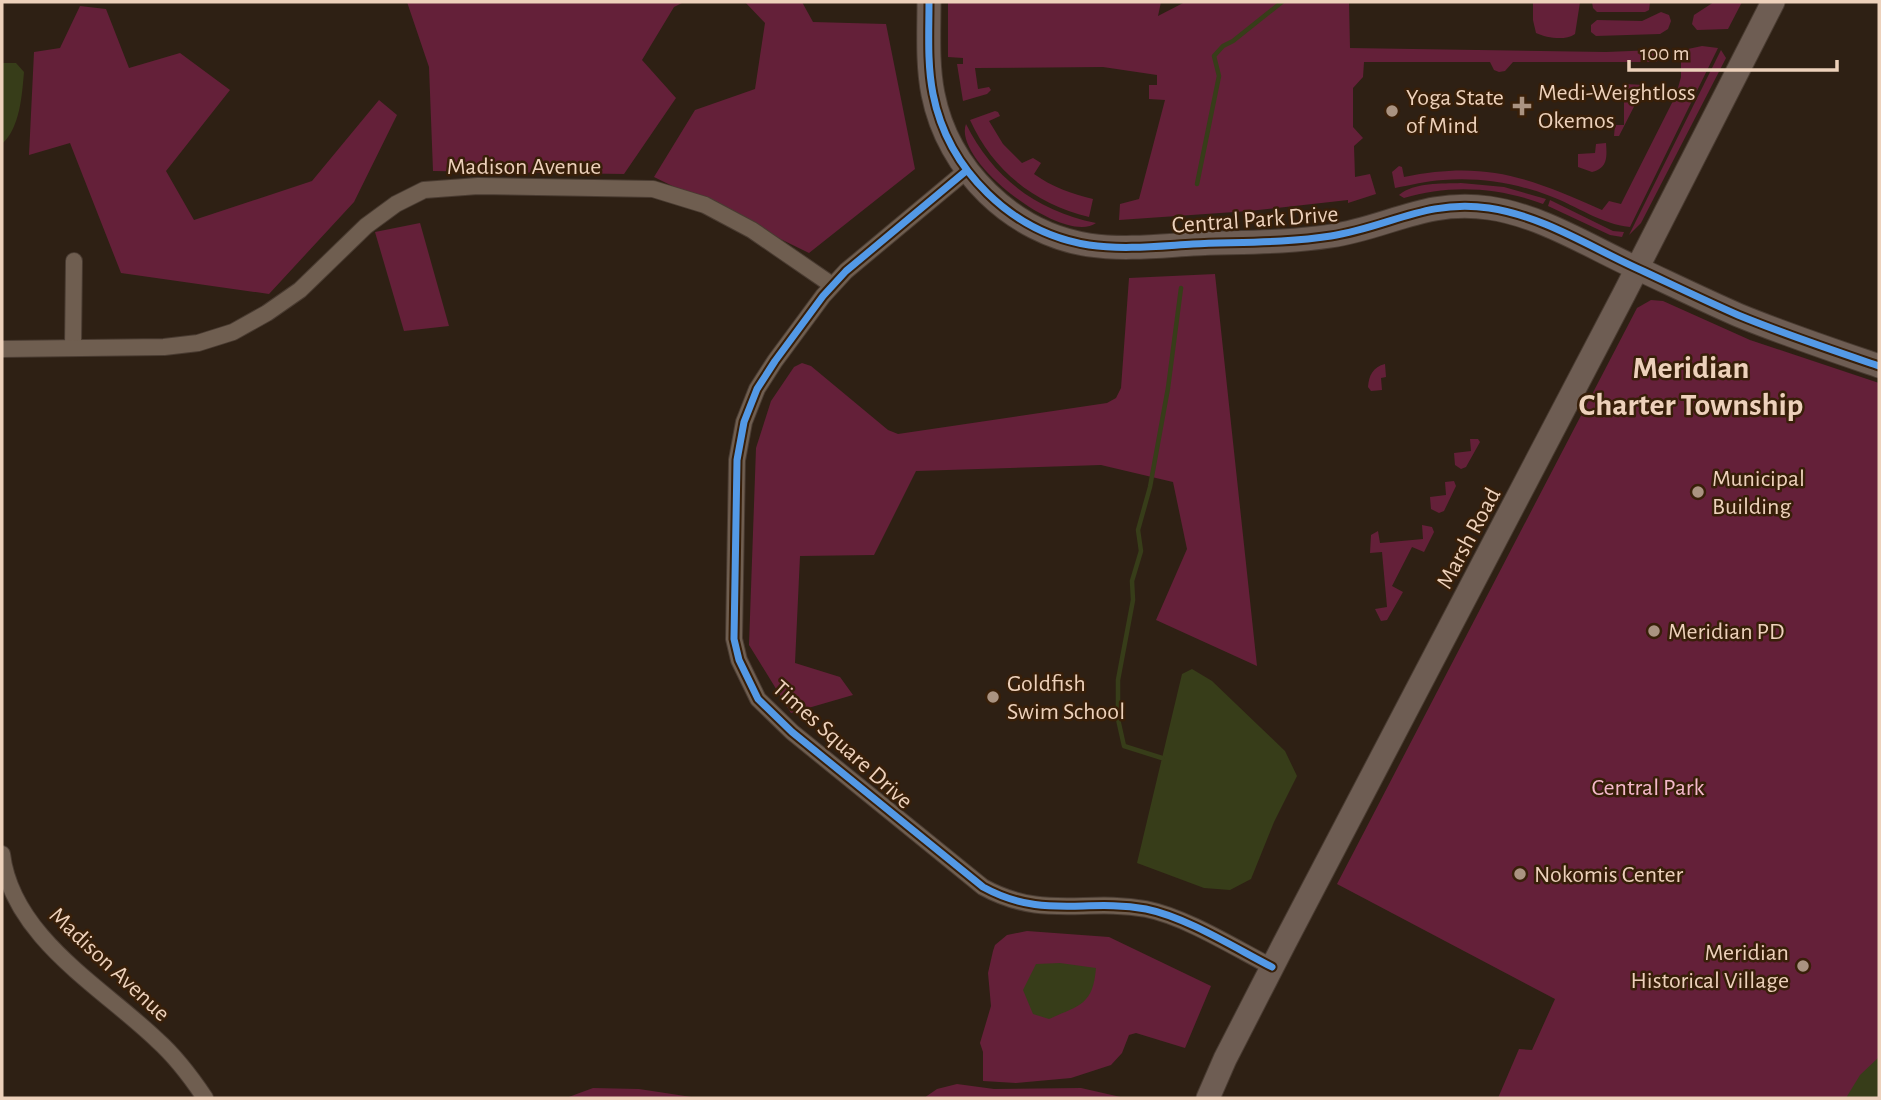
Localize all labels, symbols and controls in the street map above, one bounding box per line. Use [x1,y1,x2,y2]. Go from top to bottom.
scale bar [1629,28,1837,72]
text: 100 m [1640,43,1690,64]
place label: Medi-Weightloss Okemos [1538,81,1696,133]
place label: Yoga State of Mind [1406,86,1504,138]
marker: Medi-Weightloss Okemos [1512,96,1532,116]
marker: Yoga State of Mind [1384,103,1400,119]
street label: Madison Avenue [447,155,601,179]
street label: Central Park Drive [1171,202,1339,238]
district label: Meridian Charter Township [1579,352,1803,421]
place label: Municipal Building [1712,467,1805,519]
street label: Marsh Road [1432,484,1505,593]
marker: Municipal Building [1690,484,1706,500]
place label: Meridian PD [1668,620,1785,644]
marker: Meridian PD [1646,623,1662,639]
place label: Goldfish Swim School [1007,672,1125,724]
street label: Times Square Drive [768,676,917,814]
marker: Goldfish Swim School [985,689,1001,705]
park label: Central Park [1591,776,1705,800]
place label: Nokomis Center [1534,863,1683,887]
marker: Nokomis Center [1512,866,1528,882]
street label: Madison Avenue [45,903,174,1026]
place label: Meridian Historical Village [1630,941,1789,993]
marker: Meridian Historical Village [1795,958,1811,974]

